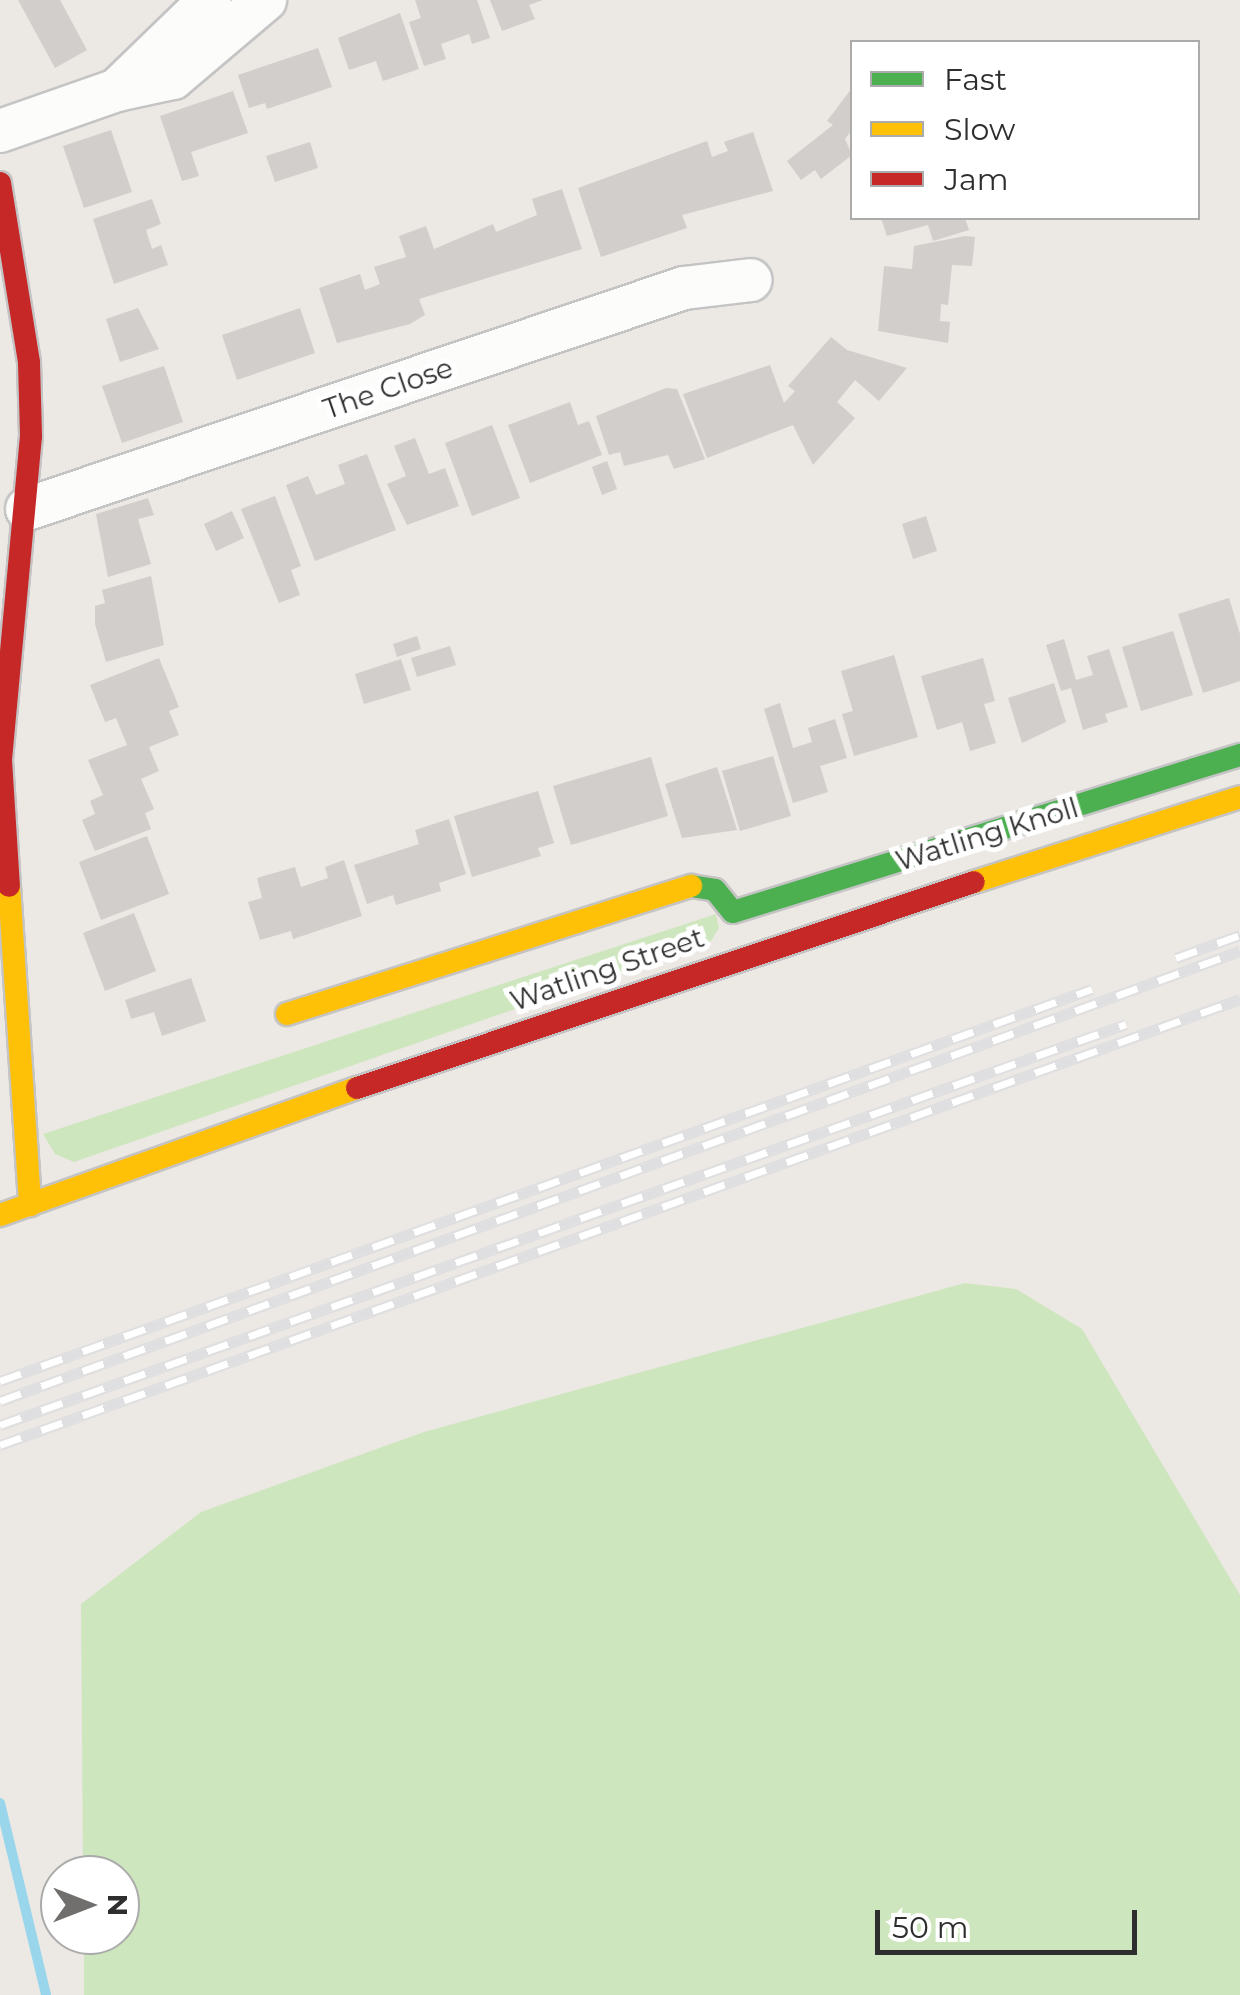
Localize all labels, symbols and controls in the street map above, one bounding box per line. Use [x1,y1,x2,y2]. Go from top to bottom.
legend [850,40,1200,220]
text: Fast [944,61,1007,98]
text: Slow [944,111,1015,148]
text: Jam [944,161,1009,198]
street label: The Close [319,350,457,426]
street label: Watling Knoll [892,790,1082,878]
street label: Watling Street [506,920,708,1018]
north arrow [40,1855,140,1955]
scale bar [880,1890,1142,1952]
text: N [101,1894,135,1916]
text: 50 m [892,1909,969,1946]

